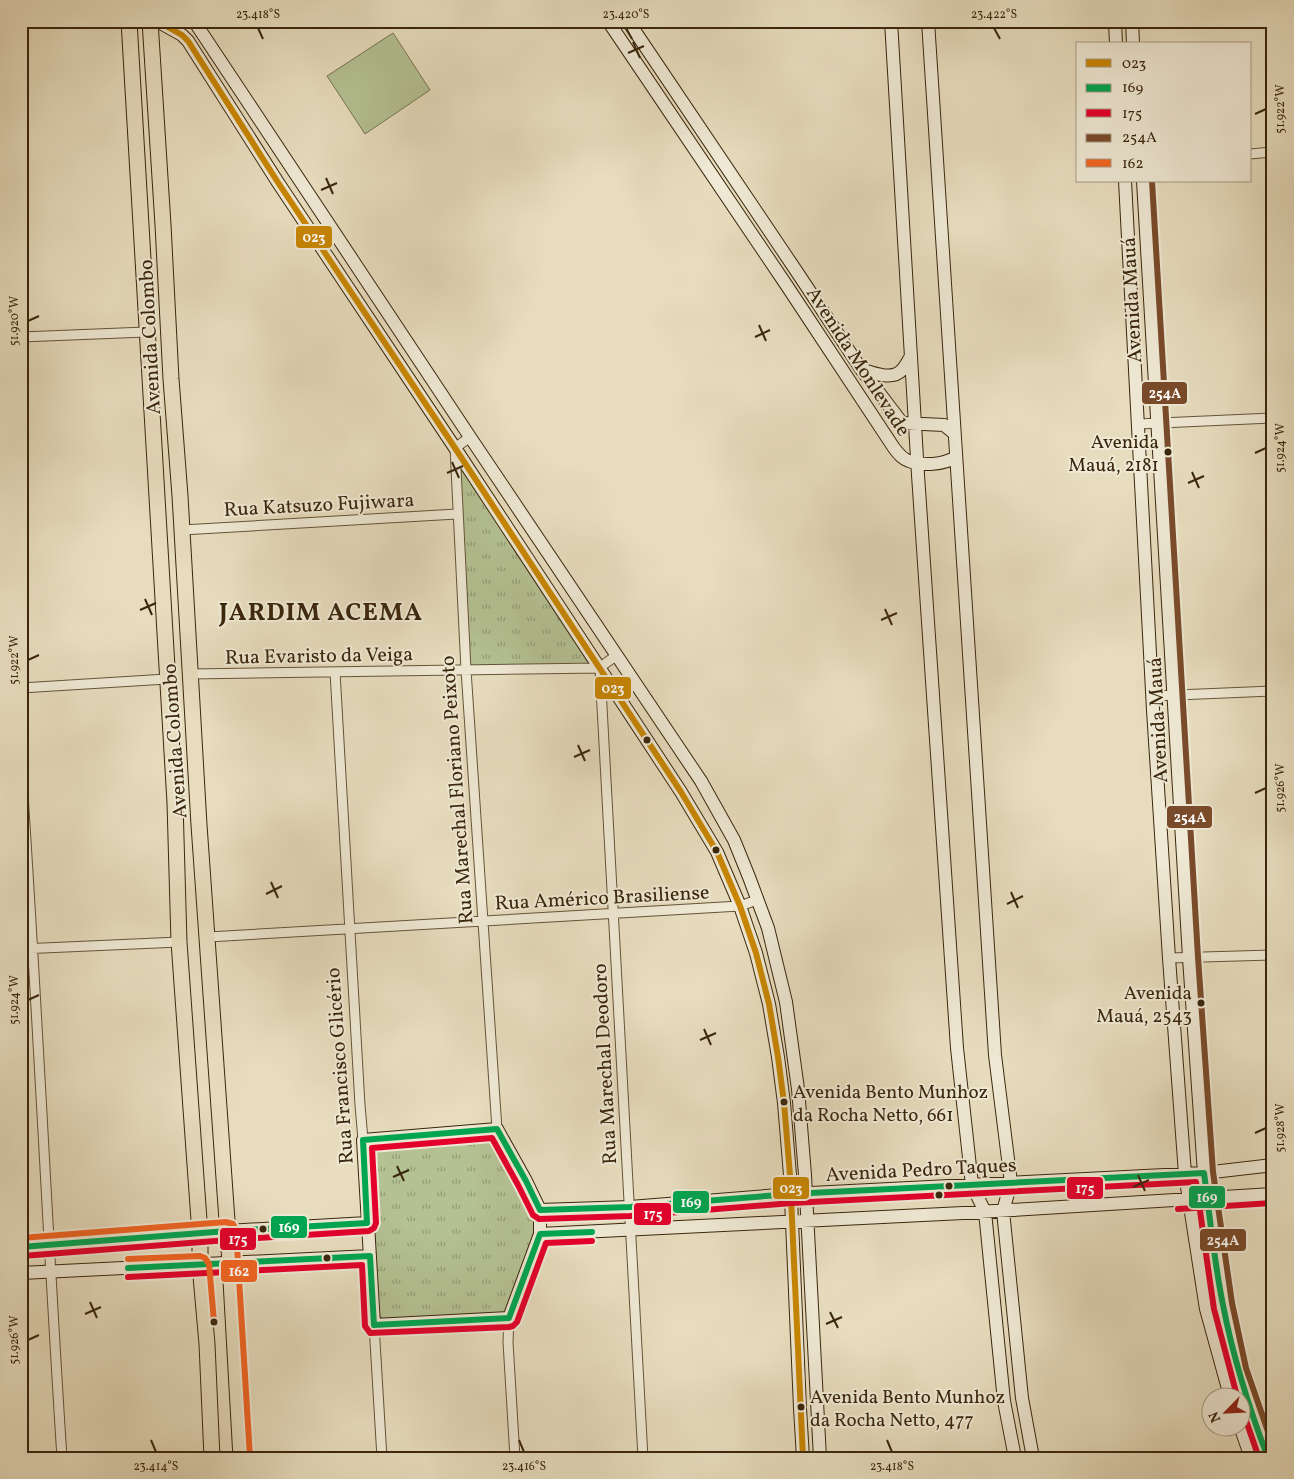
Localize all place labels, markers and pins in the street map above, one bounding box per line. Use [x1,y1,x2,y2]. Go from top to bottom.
place label: Avenida Mauá, 2181 [1068,430,1159,479]
marker: Avenida Mauá, 2181 [1163,447,1173,457]
unlabelled marker [642,735,652,745]
unlabelled marker [711,845,721,855]
place label: Avenida Mauá, 2543 [1096,981,1192,1030]
marker: Avenida Mauá, 2543 [1196,998,1206,1008]
place label: Avenida Bento Munhoz da Rocha Netto, 661 [793,1080,988,1129]
marker: Avenida Bento Munhoz da Rocha Netto, 661 [779,1097,789,1107]
unlabelled marker [944,1181,954,1191]
unlabelled marker [934,1190,944,1200]
unlabelled marker [258,1224,268,1234]
unlabelled marker [322,1253,332,1263]
unlabelled marker [209,1317,219,1327]
place label: Avenida Bento Munhoz da Rocha Netto, 477 [810,1385,1005,1434]
marker: Avenida Bento Munhoz da Rocha Netto, 477 [796,1402,806,1412]

